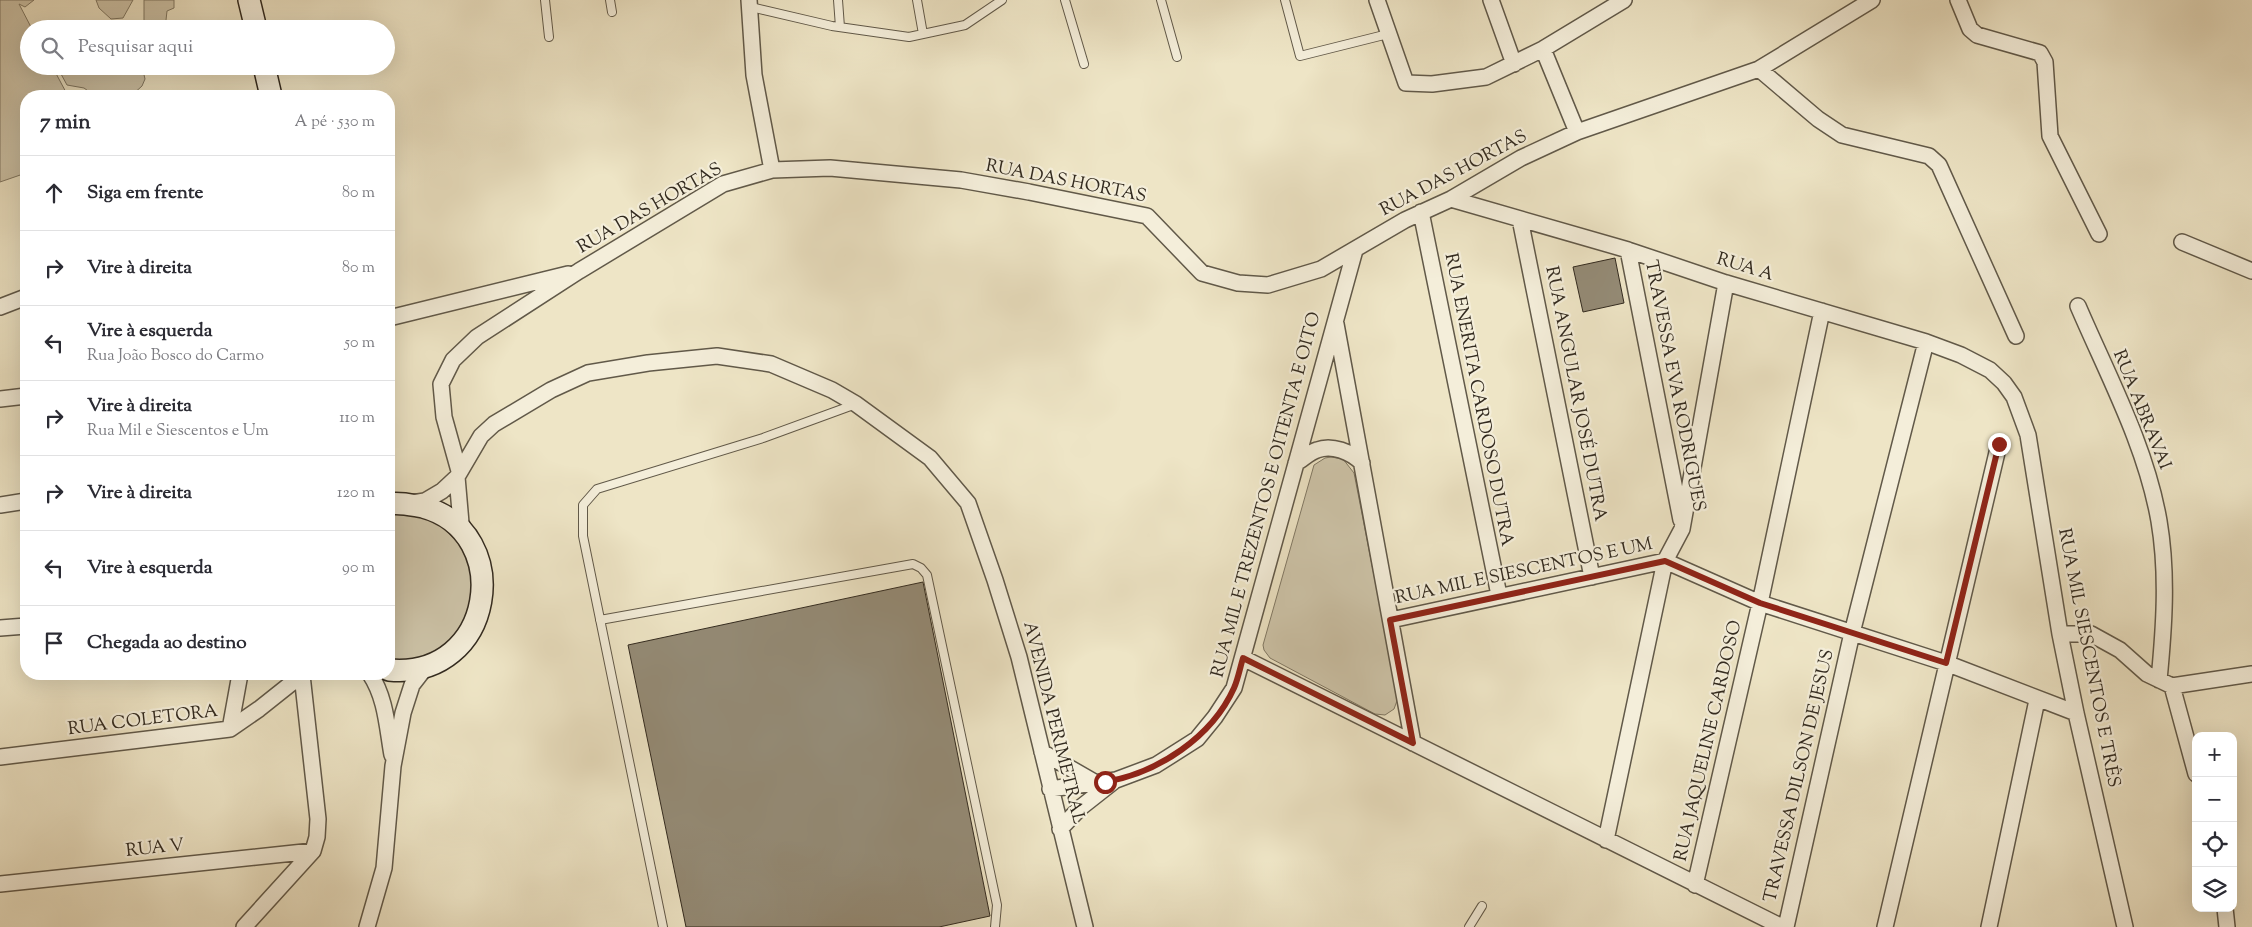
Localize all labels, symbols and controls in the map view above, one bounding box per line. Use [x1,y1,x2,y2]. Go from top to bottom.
search box [20,20,395,75]
icon: search [38,34,66,62]
text: Pesquisar aqui [78,34,193,61]
text: 7 min [40,108,91,138]
text: A pé · 530 m [295,111,375,134]
street label: RUA DAS HORTAS [1376,124,1532,224]
street label: RUA DAS HORTAS [983,154,1149,210]
street label: RUA DAS HORTAS [573,157,727,261]
icon: ahead [40,179,68,207]
text: Siga em frente [87,180,203,207]
text: 80 m [342,182,375,205]
street label: RUA A [1713,247,1777,289]
street label: RUA ENERITA CARDOSO DUTRA [1437,251,1519,549]
icon: right [40,254,68,282]
text: Vire à direita [87,255,192,282]
text: 80 m [342,257,375,280]
street label: TRAVESSA EVA RODRIGUES [1637,258,1711,514]
street label: RUA ANGULAR JOSÉ DUTRA [1537,264,1613,524]
street label: RUA MIL E TREZENTOS E OITENTA E OITO [1206,309,1328,681]
text: Vire à esquerda [87,318,213,345]
icon: left [40,329,68,357]
text: 50 m [344,332,375,355]
text: Rua João Bosco do Carmo [87,345,264,368]
street label: RUA ABRAVAI [2105,346,2177,474]
text: Vire à direita [87,393,192,420]
icon: right [40,404,68,432]
text: 110 m [339,407,375,430]
text: Rua Mil e Siescentos e Um [87,420,269,443]
route end [1988,433,2011,456]
icon: right [40,479,68,507]
text: Vire à direita [87,480,192,507]
text: 120 m [337,482,375,505]
street label: RUA MIL SIESCENTOS E TRÊS [2050,526,2127,790]
street label: RUA MIL E SIESCENTOS E UM [1393,532,1655,612]
icon: left [40,554,68,582]
text: Vire à esquerda [87,555,213,582]
text: 90 m [342,557,375,580]
street label: RUA JAQUELINE CARDOSO [1669,618,1749,864]
street label: AVENIDA PERIMETRAL [1015,619,1091,827]
icon: arrive [40,629,68,657]
text: Chegada ao destino [87,630,247,657]
street label: TRAVESSA DILSON DE JESUS [1758,647,1842,905]
street label: RUA COLETORA [66,699,220,743]
map controls [2192,732,2237,912]
button: + [2192,732,2237,777]
route start [1094,771,1117,794]
button: − [2192,777,2237,822]
button: locate [2192,822,2237,867]
street label: RUA V [125,833,186,865]
button: layers [2192,867,2237,912]

